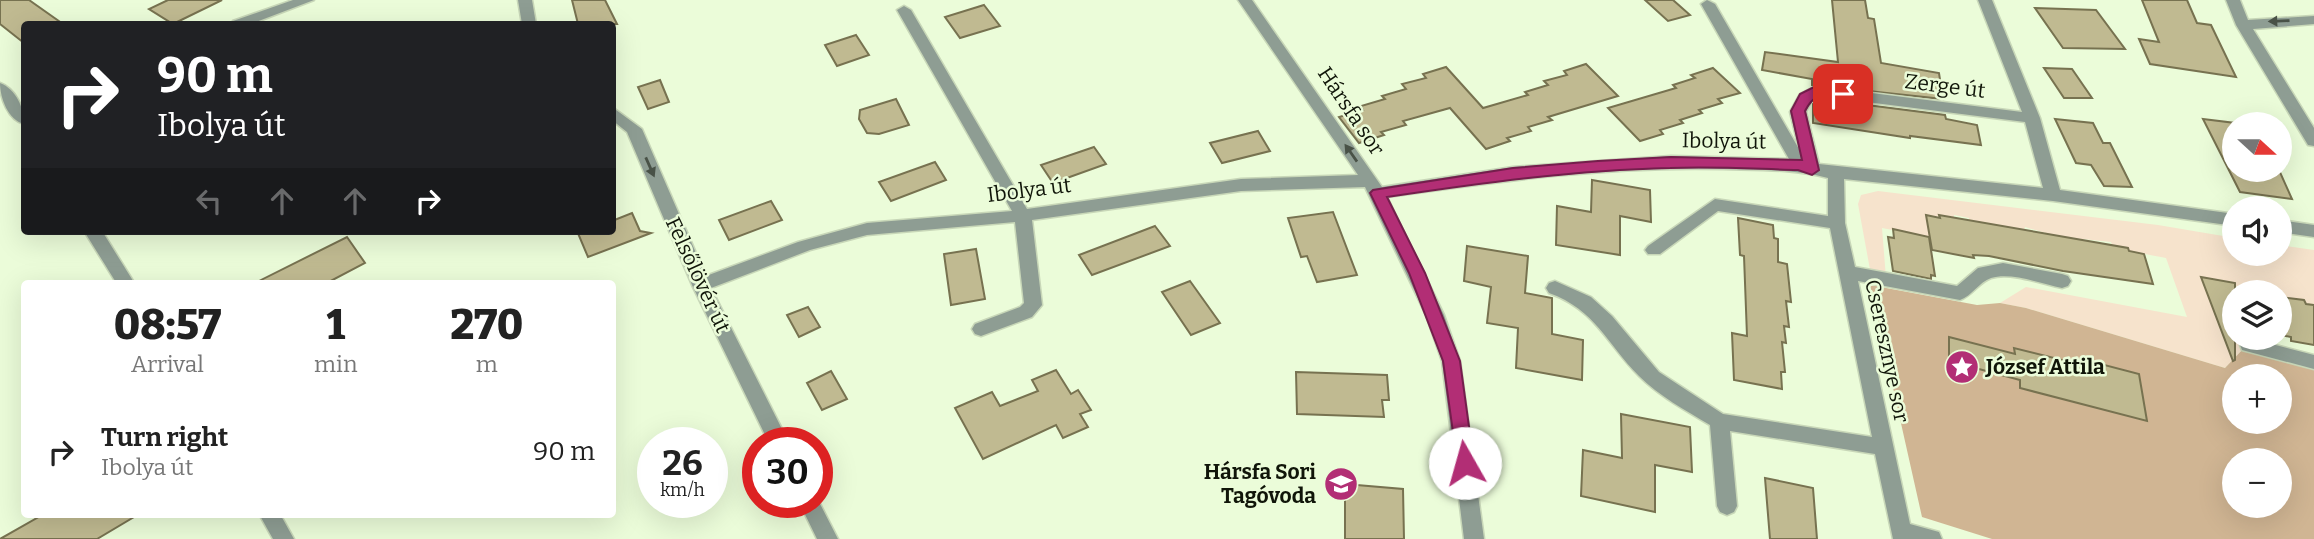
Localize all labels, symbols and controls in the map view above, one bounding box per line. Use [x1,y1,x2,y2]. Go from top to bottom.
one-way arrow [2267,16,2289,27]
text: 90 m [157,46,273,105]
icon: right [42,49,133,140]
street label: Hársfa sor [1312,62,1390,160]
pin [1813,64,1873,124]
street label: Zerge út [1903,68,1987,104]
icon: arrive [1824,75,1862,113]
text: Ibolya út [157,106,286,144]
north arrow [2222,112,2292,182]
map controls [2222,112,2292,518]
street label: Ibolya út [1682,127,1767,155]
one-way arrow [1344,144,1358,162]
one-way arrow [644,156,655,177]
street label: Ibolya út [986,172,1073,208]
icon: left [190,182,228,220]
icon: ahead [263,182,301,220]
icon: ahead [336,182,374,220]
icon: right [409,182,447,220]
button: sound [2222,196,2292,266]
street label: Felsőlövér út [660,213,736,337]
street label: Cseresznye sor [1859,277,1915,425]
button: layers [2222,280,2292,350]
text: 08:57 [114,300,221,350]
text: 1 [326,300,345,350]
text: 270 [450,300,523,350]
place icon: József Attila [1943,348,1981,386]
text: Arrival [131,350,204,378]
text: min [314,350,357,378]
text: m [476,350,498,378]
place label: József Attila [1985,354,2105,380]
button: + [2222,364,2292,434]
text: Turn right [101,422,228,453]
position arrow [1428,426,1502,500]
speed limit sign: 30 [742,427,833,518]
icon: right [42,433,80,471]
text: 90 m [533,436,595,467]
text: 26 [662,442,703,484]
button: − [2222,448,2292,518]
text: Ibolya út [101,453,193,481]
place label: Hársfa Sori Tagóvoda [1204,459,1316,509]
school or university icon: Hársfa Sori Tagóvoda [1322,465,1360,503]
text: km/h [660,479,705,501]

